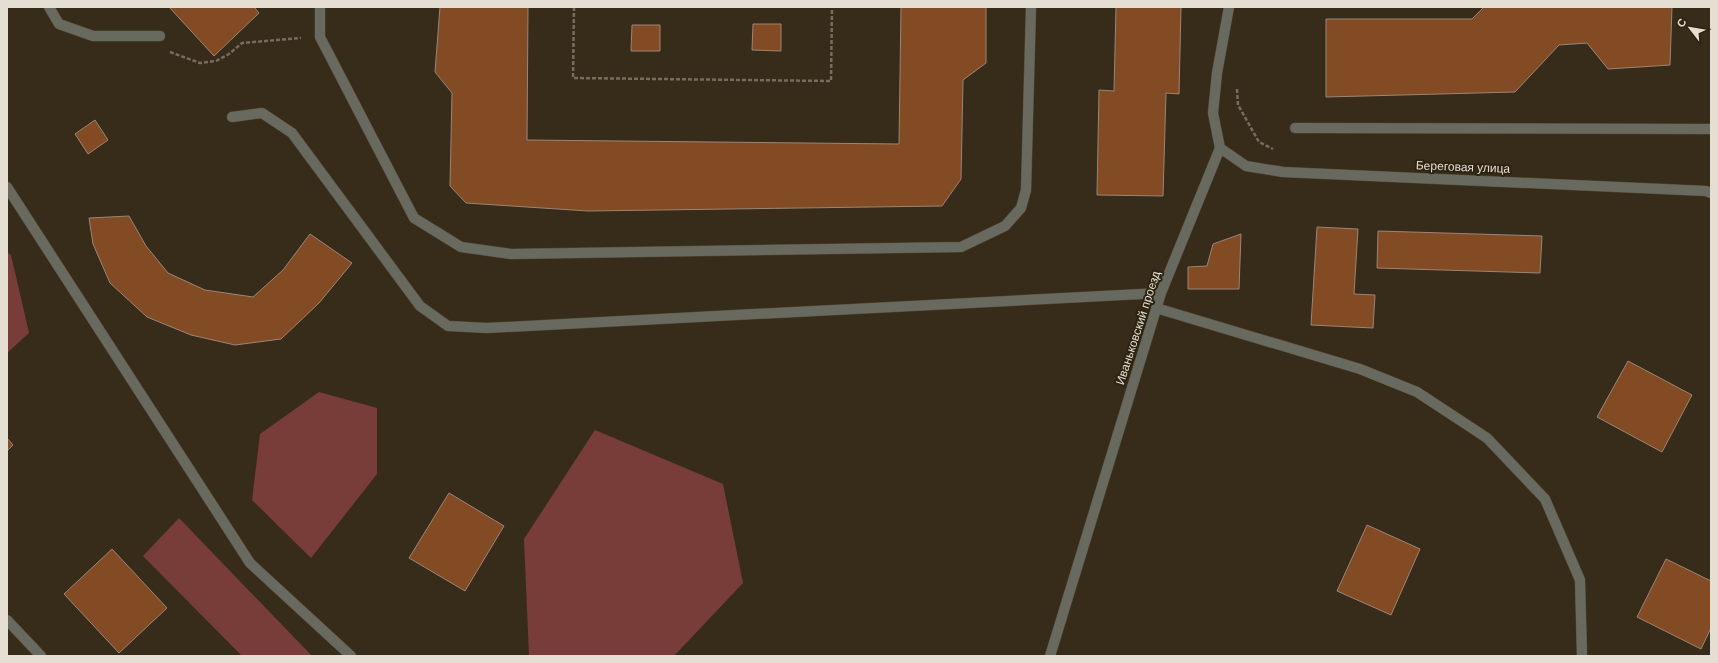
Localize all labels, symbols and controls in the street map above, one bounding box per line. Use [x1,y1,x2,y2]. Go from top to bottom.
north arrow [1670,8,1710,48]
text: С [1673,16,1690,30]
street label: Береговая улица [1416,157,1511,177]
street label: Иваньковский проезд [1112,269,1164,387]

